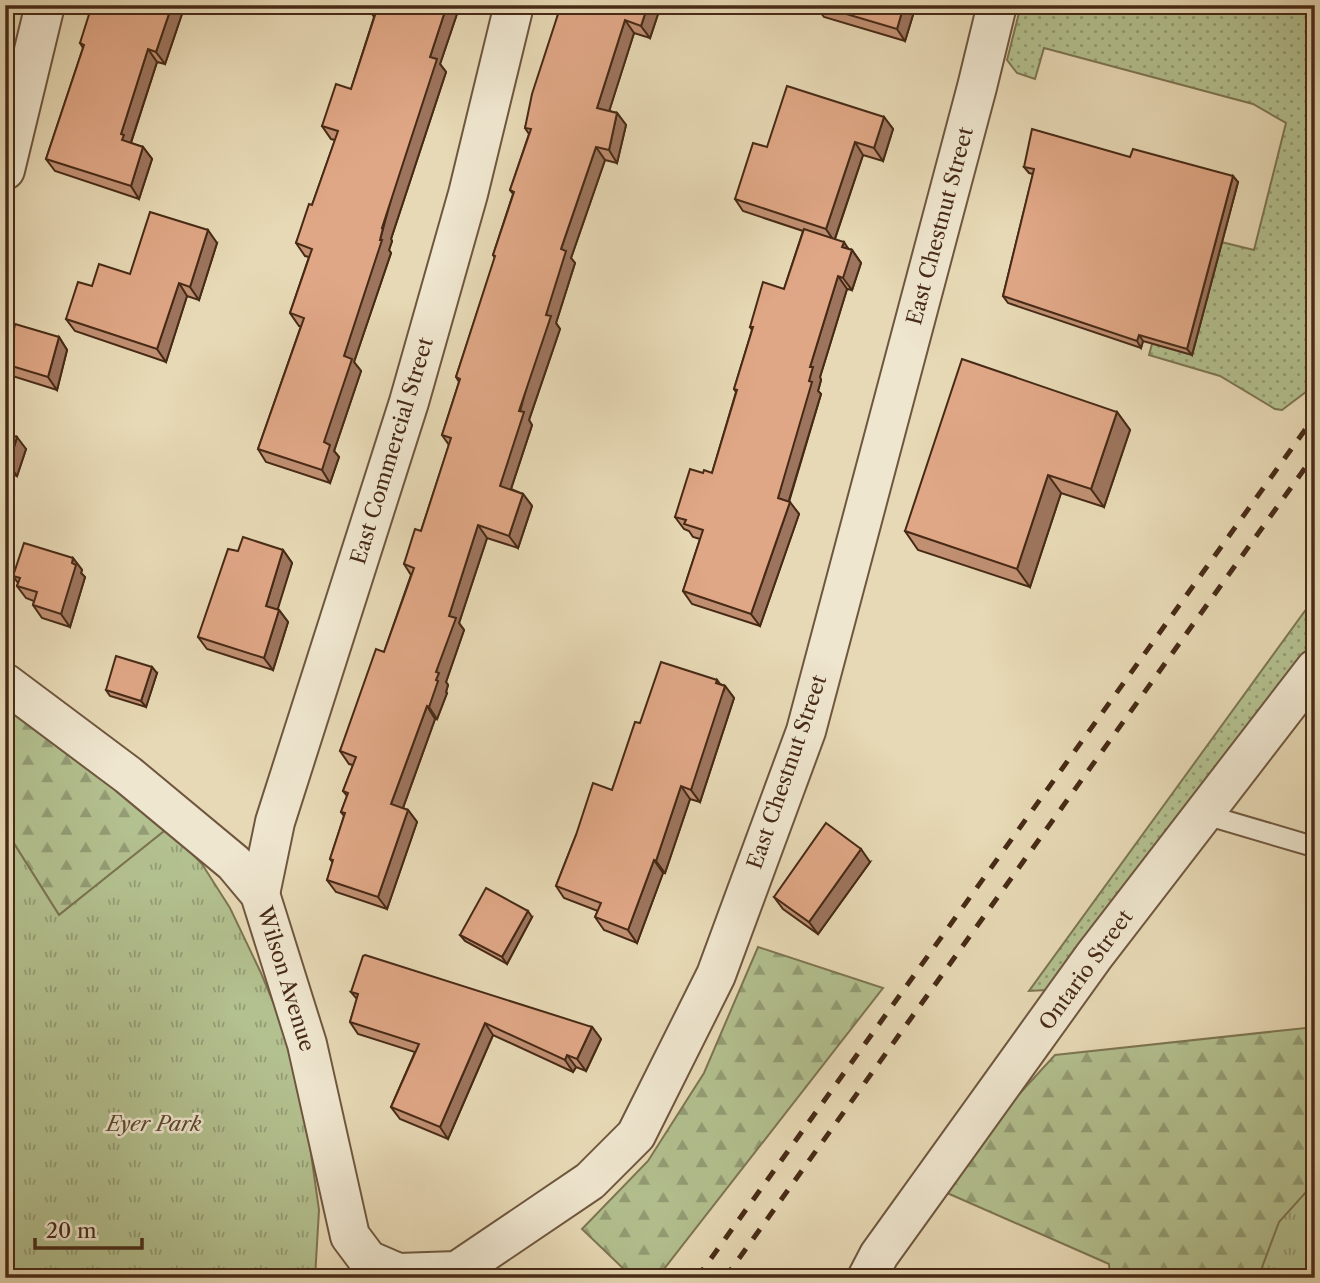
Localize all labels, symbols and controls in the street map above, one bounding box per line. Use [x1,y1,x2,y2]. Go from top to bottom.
street label: East Chestnut Street [901,124,978,328]
street label: East Commercial Street [345,334,438,567]
street label: East Chestnut Street [742,671,832,872]
street label: Wilson Avenue [252,902,320,1054]
street label: Ontario Street [1034,904,1138,1035]
park label: Eyer Park [105,1111,202,1136]
scale bar [35,1206,142,1250]
text: 20 m [46,1218,97,1243]

